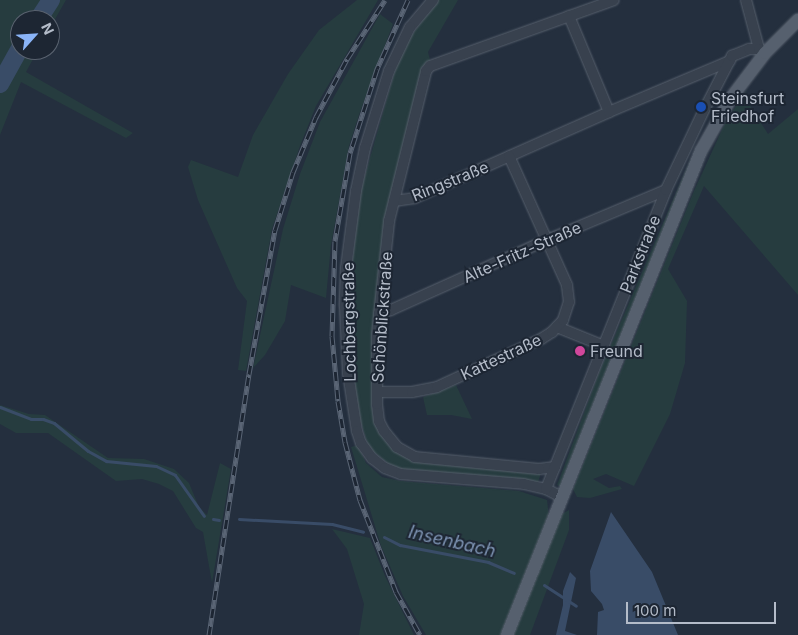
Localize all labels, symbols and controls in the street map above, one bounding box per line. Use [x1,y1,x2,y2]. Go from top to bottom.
north arrow [10,10,60,60]
text: N [38,20,58,37]
place label: Steinsfurt Friedhof [711,88,784,126]
marker: Steinsfurt Friedhof [695,101,707,113]
street label: Ringstraße [409,157,491,205]
street label: Parkstraße [616,212,664,296]
street label: Alte-Fritz-Straße [460,217,584,287]
street label: Schönblickstraße [368,251,396,383]
street label: Lochbergstraße [338,262,360,382]
street label: Kattestraße [458,330,544,384]
place label: Freund [590,341,643,361]
marker: Freund [574,345,586,357]
water label: Insenbach [406,521,498,563]
scale bar [628,592,778,624]
text: 100 m [634,601,676,620]

